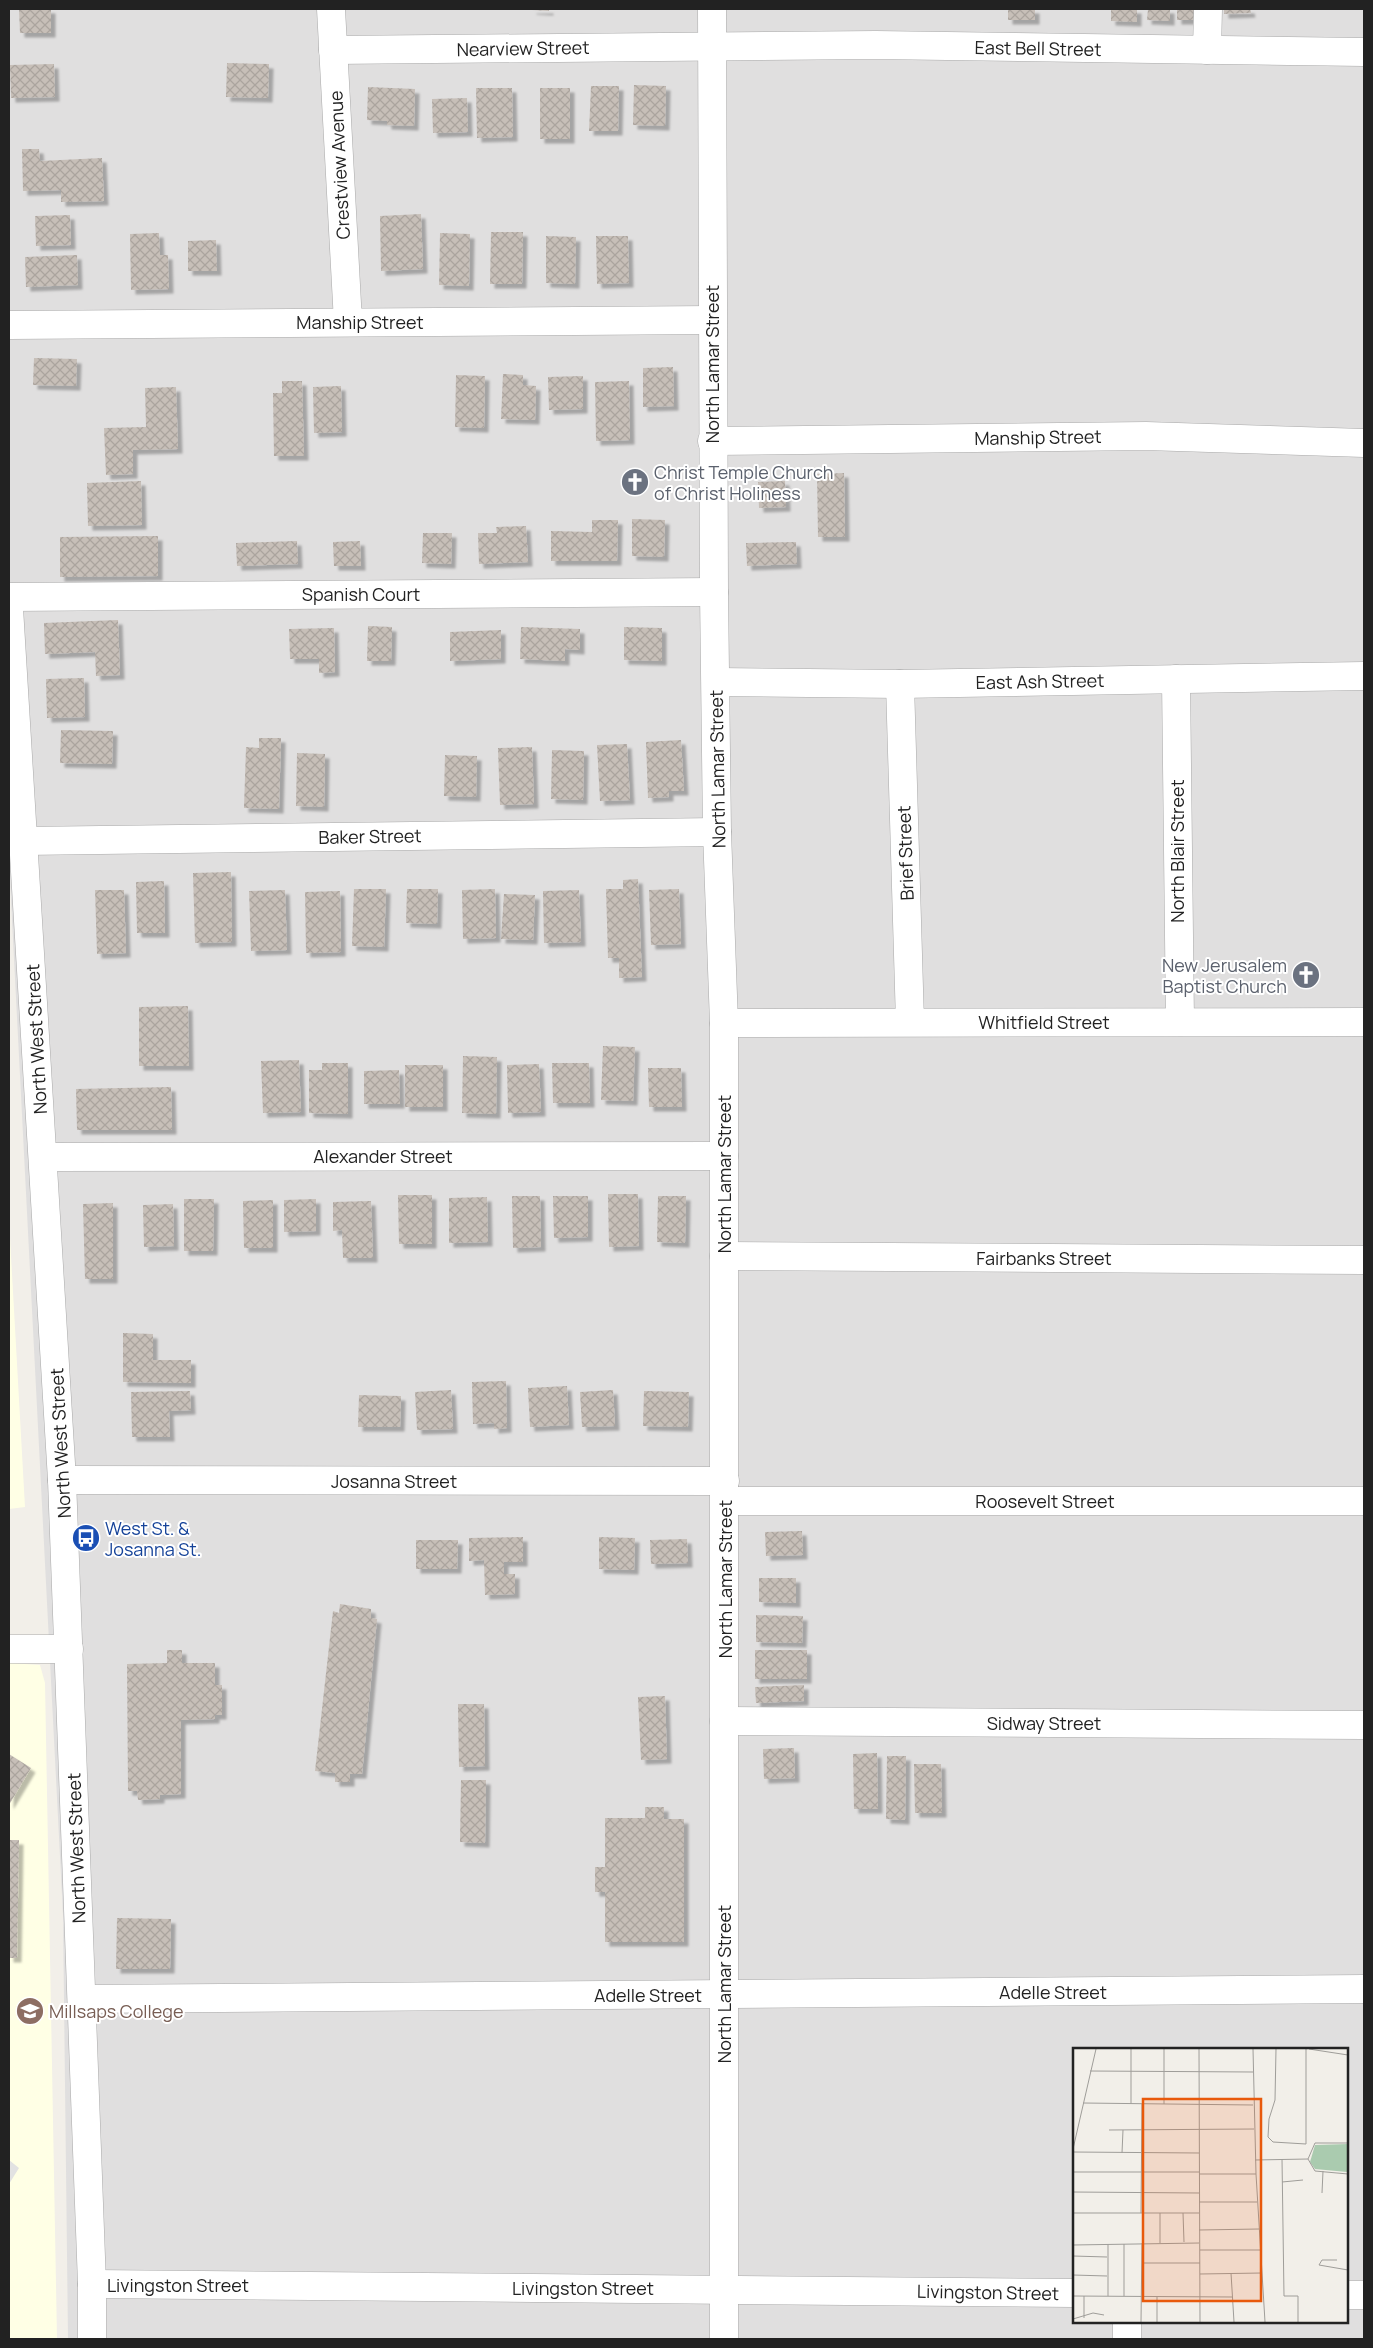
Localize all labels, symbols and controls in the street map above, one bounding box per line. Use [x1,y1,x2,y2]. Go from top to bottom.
street label: Nearview Street [456,35,590,61]
street label: East Bell Street [974,35,1102,61]
street label: Crestview Avenue [323,90,355,240]
street label: North Lamar Street [700,285,724,443]
street label: Manship Street [296,310,424,334]
street label: Manship Street [974,424,1102,450]
place label: Christ Temple Church of Christ Holiness [654,460,834,505]
church icon: Christ Temple Church of Christ Holiness [620,467,650,497]
street label: Spanish Court [302,582,420,606]
street label: East Ash Street [976,668,1104,694]
street label: North Lamar Street [704,690,730,848]
street label: North Blair Street [1165,779,1189,923]
street label: Brief Street [891,805,919,901]
street label: Baker Street [318,823,422,849]
place label: New Jerusalem Baptist Church [1162,953,1287,998]
church icon: New Jerusalem Baptist Church [1291,960,1321,990]
street label: North West Street [20,963,52,1115]
street label: Whitfield Street [978,1010,1110,1034]
street label: North Lamar Street [712,1095,736,1253]
street label: Alexander Street [313,1144,453,1168]
street label: Fairbanks Street [976,1246,1112,1270]
street label: North West Street [44,1367,76,1519]
street label: Josanna Street [331,1469,457,1493]
street label: Roosevelt Street [975,1489,1115,1513]
street label: North Lamar Street [713,1500,737,1658]
place label: West St. & Josanna St. [105,1516,201,1561]
bus stop icon: West St. & Josanna St. [71,1523,101,1553]
street label: Sidway Street [987,1711,1101,1735]
street label: North West Street [61,1772,91,1924]
street label: North Lamar Street [712,1905,736,2063]
street label: Adelle Street [999,1980,1107,2004]
street label: Adelle Street [594,1983,702,2007]
school or university icon: Millsaps College [15,1996,45,2026]
place label: Millsaps College [49,1999,183,2023]
inset map [1073,2048,1348,2323]
street label: Livingston Street [107,2273,249,2297]
street label: Livingston Street [512,2276,654,2300]
street label: Livingston Street [917,2279,1059,2305]

